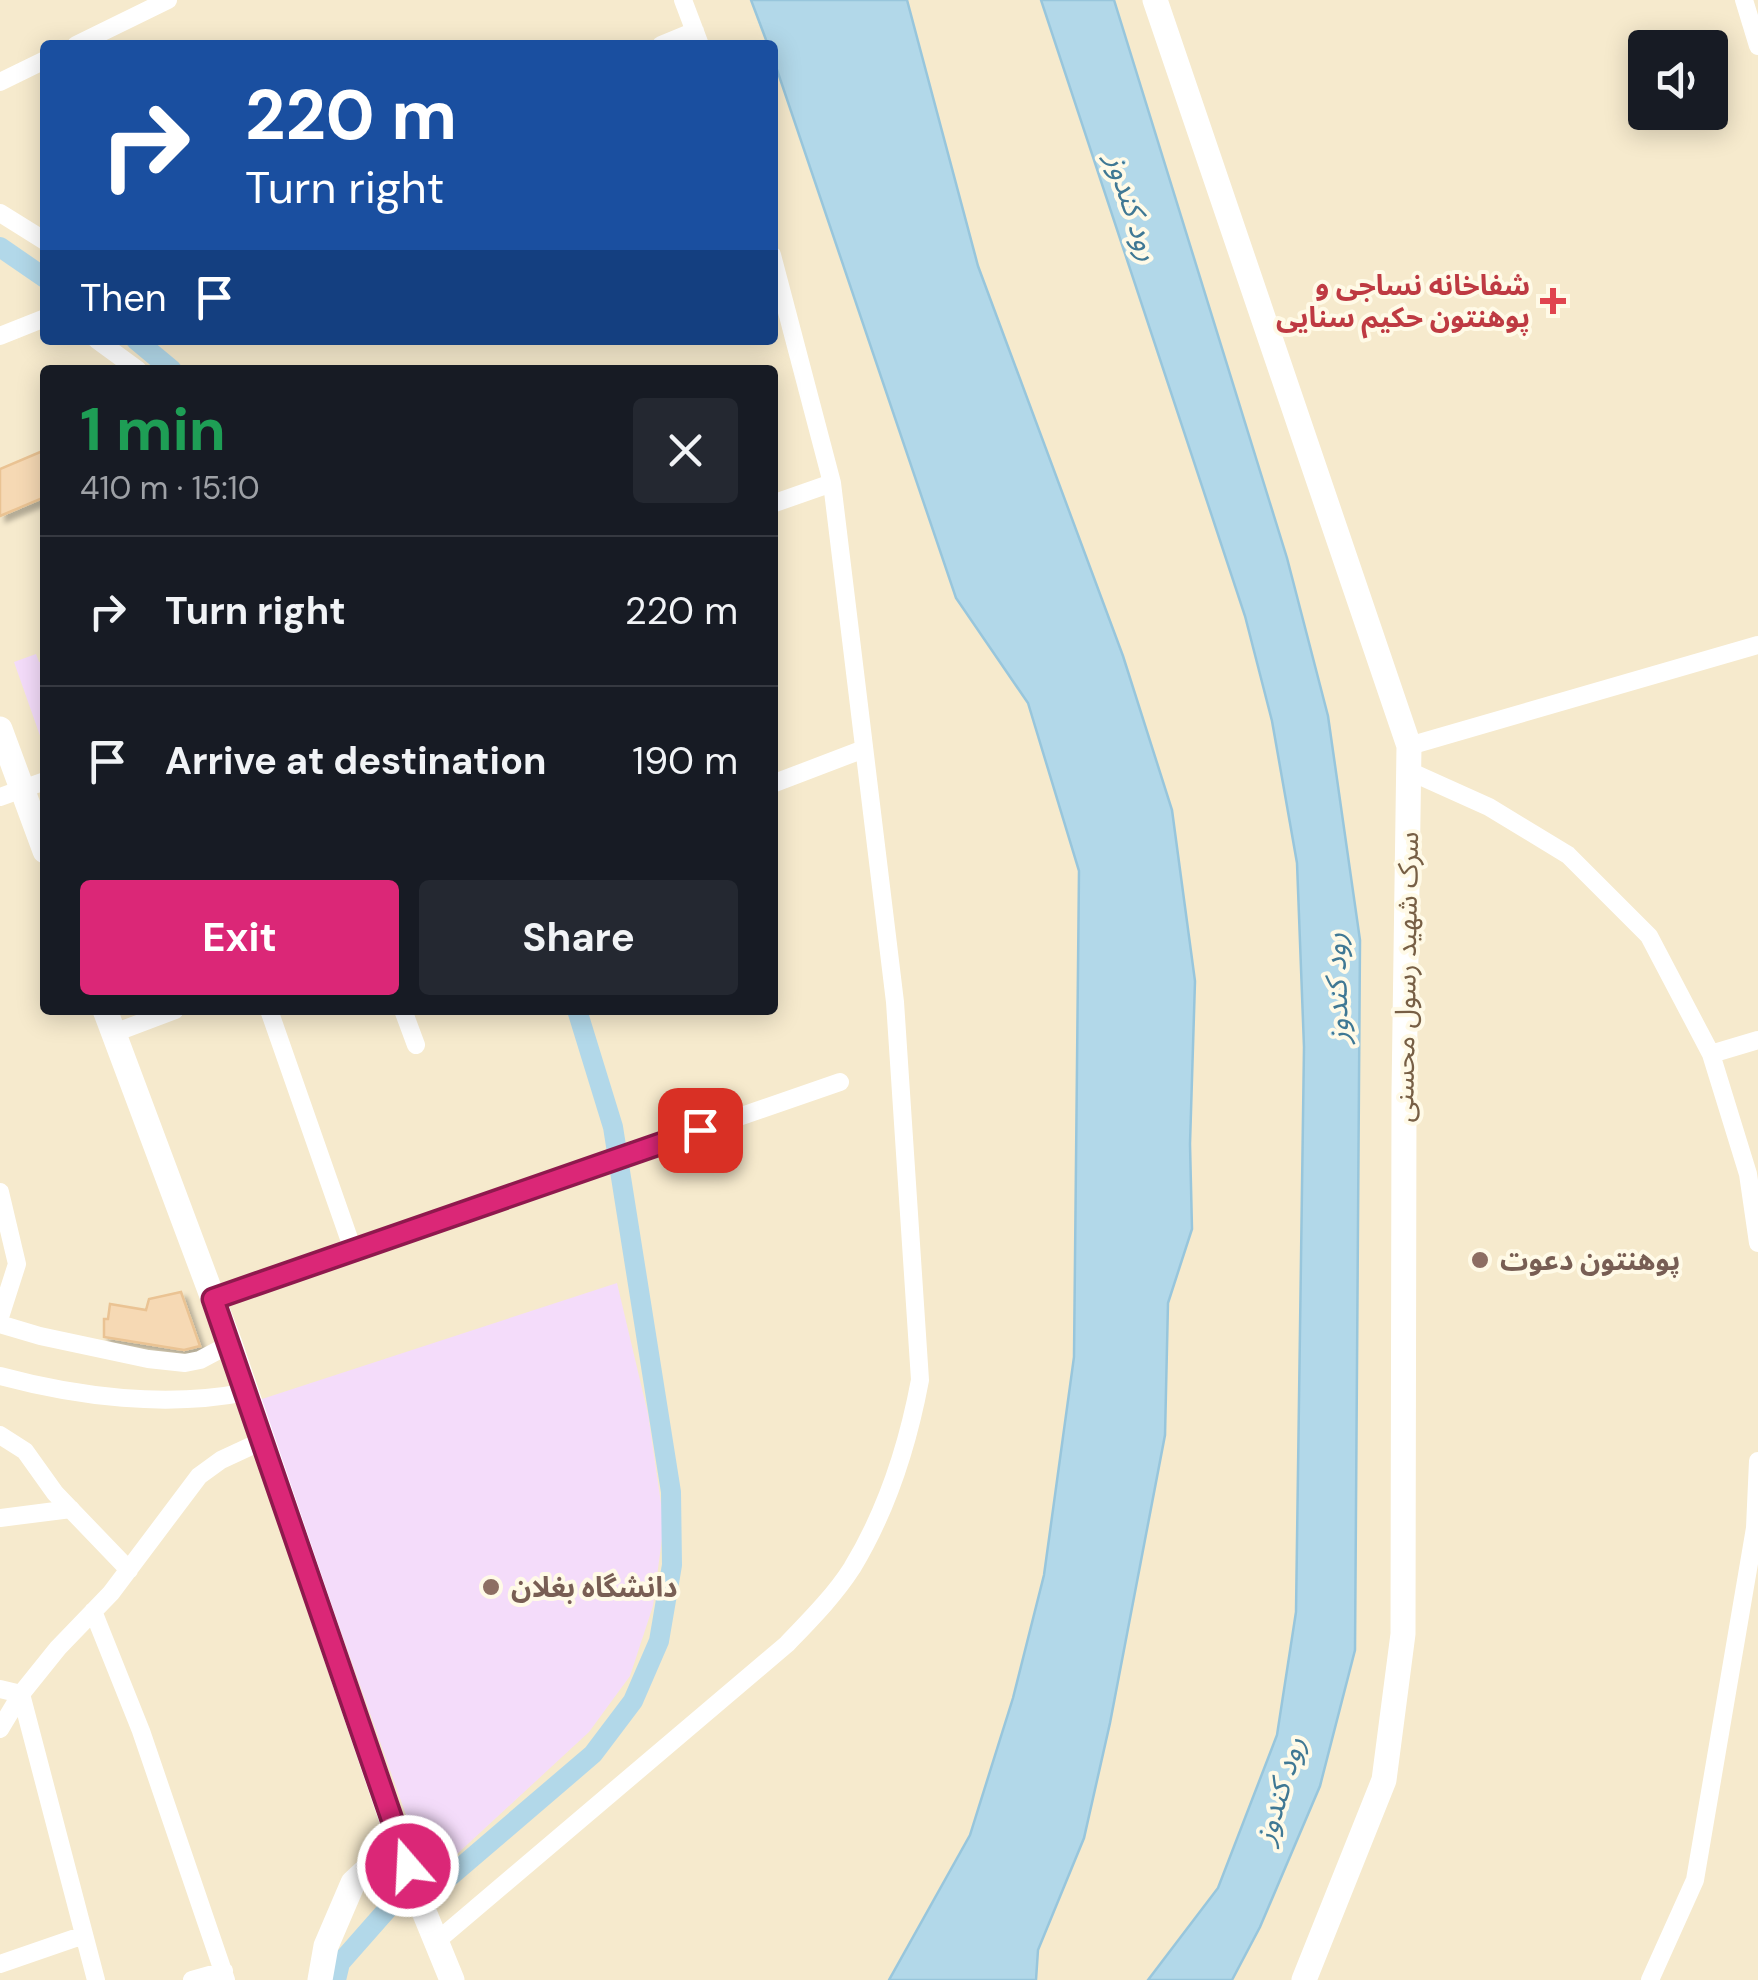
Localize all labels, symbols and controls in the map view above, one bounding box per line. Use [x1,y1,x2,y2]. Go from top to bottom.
map controls [1628,30,1728,130]
button: sound [1628,30,1728,130]
text: 220 m [245,70,457,161]
icon: right [80,80,210,210]
water label: رود کندوز [1097,147,1169,265]
text: Turn right [245,158,444,217]
place label: شفاخانه نساجی و پوهنتون حکیم سنایی [1276,267,1530,339]
icon: arrive [187,270,242,325]
text: Then [80,273,167,323]
marker: شفاخانه نساجی و پوهنتون حکیم سنایی [1540,288,1566,314]
text: 1 min [80,390,226,469]
button: close [633,398,738,503]
text: 410 m · 15:10 [80,467,260,509]
icon: right [80,584,135,639]
text: Turn right [165,586,346,636]
text: 220 m [625,586,738,636]
icon: arrive [80,734,135,789]
text: Arrive at destination [165,736,547,786]
text: 190 m [632,736,738,786]
street label: سرک شهید رسول محسنی [1385,831,1427,1123]
button: Exit [80,880,399,995]
button: Share [419,880,738,995]
water label: رود کندوز [1315,932,1357,1046]
pin [658,1088,743,1173]
icon: arrive [673,1103,728,1158]
place label: پوهنتون دعوت [1500,1242,1680,1279]
marker: پوهنتون دعوت [1469,1249,1491,1271]
place label: دانشگاه بغلان [511,1569,678,1606]
marker: دانشگاه بغلان [480,1576,502,1598]
water label: رود کندوز [1244,1732,1314,1850]
position arrow [356,1814,460,1918]

